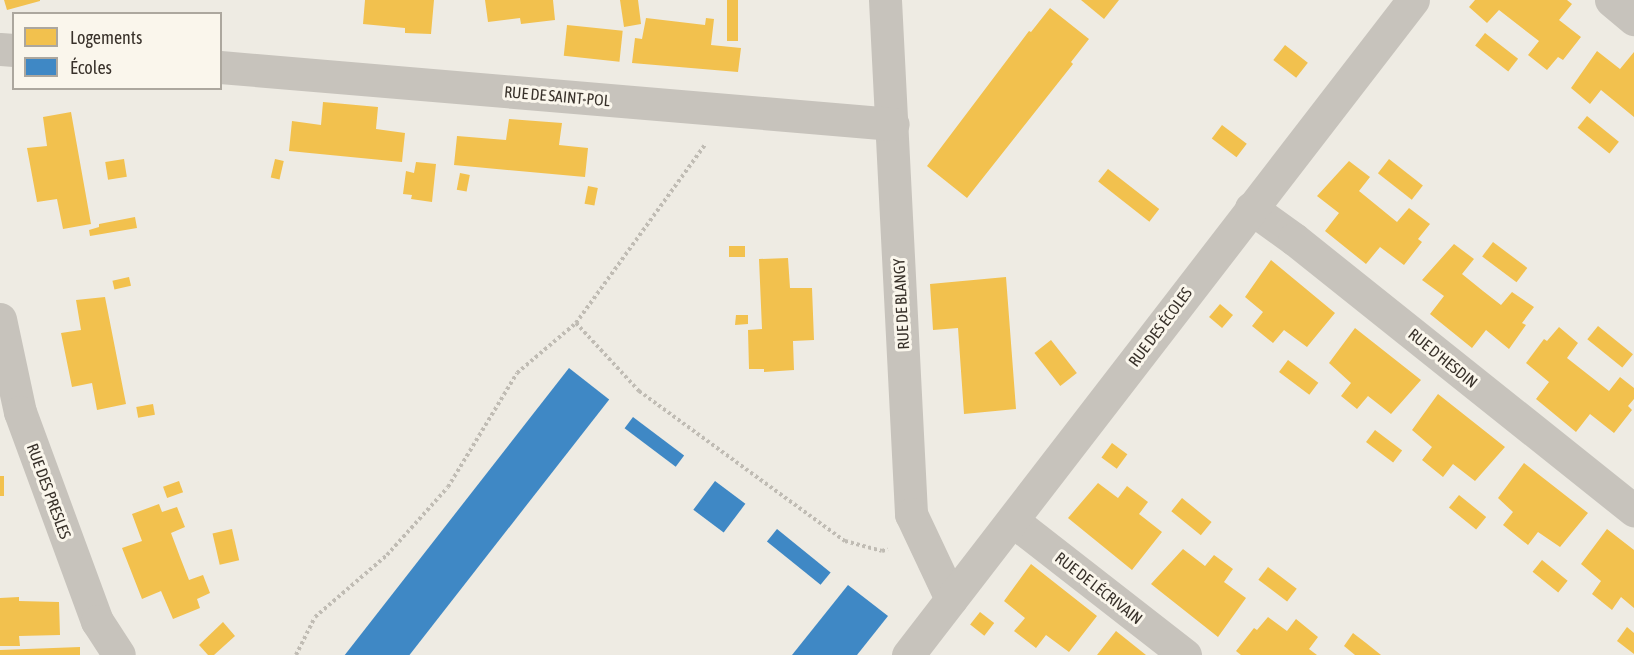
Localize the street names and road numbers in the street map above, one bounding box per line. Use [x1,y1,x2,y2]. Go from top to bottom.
street label: RUE DE SAINT-POL [503,82,611,110]
street label: RUE DE BLANGY [889,258,913,350]
street label: RUE DES ÉCOLES [1124,284,1196,370]
street label: RUE D'HESDIN [1405,324,1481,392]
street label: RUE DES PRESLES [23,441,75,541]
street label: RUE DE LÉCRIVAIN [1051,548,1147,628]

